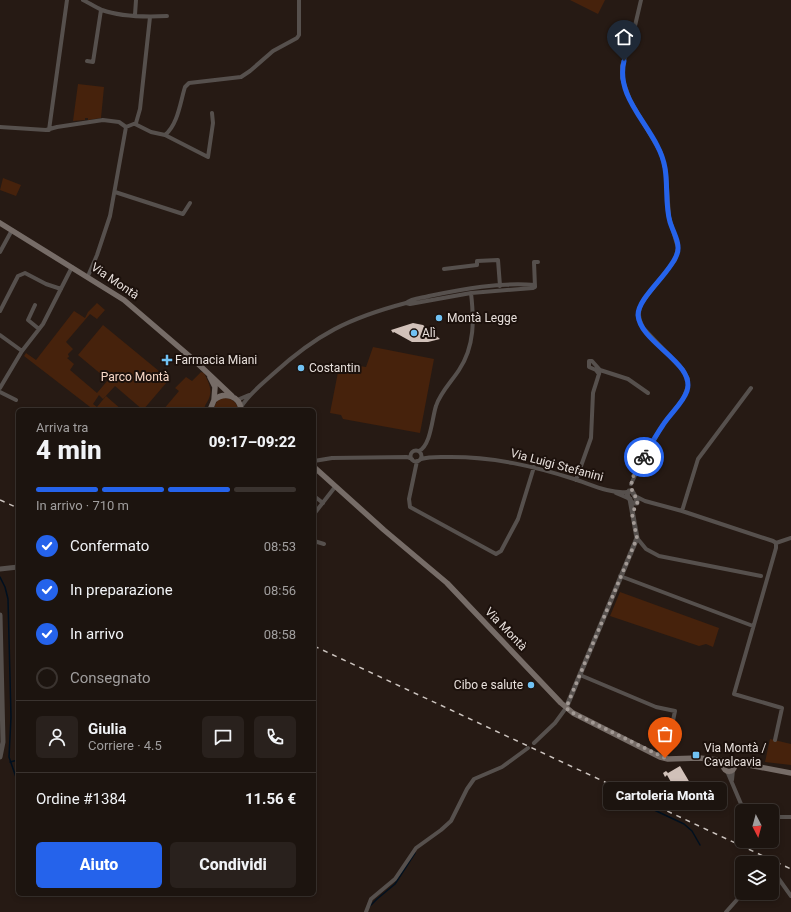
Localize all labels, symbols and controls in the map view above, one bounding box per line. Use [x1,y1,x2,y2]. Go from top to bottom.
pin [607,20,641,61]
icon: home [613,26,635,48]
street label: Via Montà [89,260,141,302]
place label: Montà Legge [447,311,517,325]
marker: Montà Legge [434,313,444,323]
place label: Alì [422,326,436,340]
marker: Alì [409,328,419,338]
place label: Farmacia Miani [175,353,257,367]
marker: Farmacia Miani [162,355,172,365]
place label: Costantin [309,361,360,375]
marker: Costantin [296,363,306,373]
park label: Parco Montà [101,370,169,384]
text: Arriva tra [36,420,88,435]
text: 09:17–09:22 [209,433,296,451]
text: 4 min [36,435,102,465]
courier [624,437,664,477]
street label: Via Luigi Stefanini [509,446,605,484]
icon: bike [633,446,655,468]
text: In arrivo · 710 m [36,498,129,513]
icon: check [36,535,58,557]
text: Confermato [70,537,149,555]
text: 08:53 [264,539,296,554]
icon: check [36,579,58,601]
text: In preparazione [70,581,173,599]
text: 08:56 [264,583,296,598]
street label: Via Montà [482,605,530,653]
icon: check [36,623,58,645]
text: In arrivo [70,625,124,643]
text: 08:58 [264,627,296,642]
text: Consegnato [70,669,150,687]
place label: Cibo e salute [454,678,523,692]
marker: Cibo e salute [526,680,536,690]
button: person [36,716,78,758]
button: chat [202,716,244,758]
button: phone [254,716,296,758]
pin [648,717,682,758]
text: Giulia [88,720,127,738]
icon: bag [654,723,676,745]
text: Corriere · 4.5 [88,738,162,753]
place label: Via Montà / Cavalcavia [704,741,766,769]
marker: Via Montà / Cavalcavia [691,750,701,760]
callout: Cartoleria Montà [603,782,727,810]
text: Cartoleria Montà [616,788,714,803]
text: Ordine #1384 [36,790,126,808]
text: 11.56 € [245,790,296,808]
north arrow [735,804,779,848]
map controls [735,804,779,900]
button: Aiuto [36,842,162,888]
button: Condividi [170,842,296,888]
button: layers [735,856,779,900]

